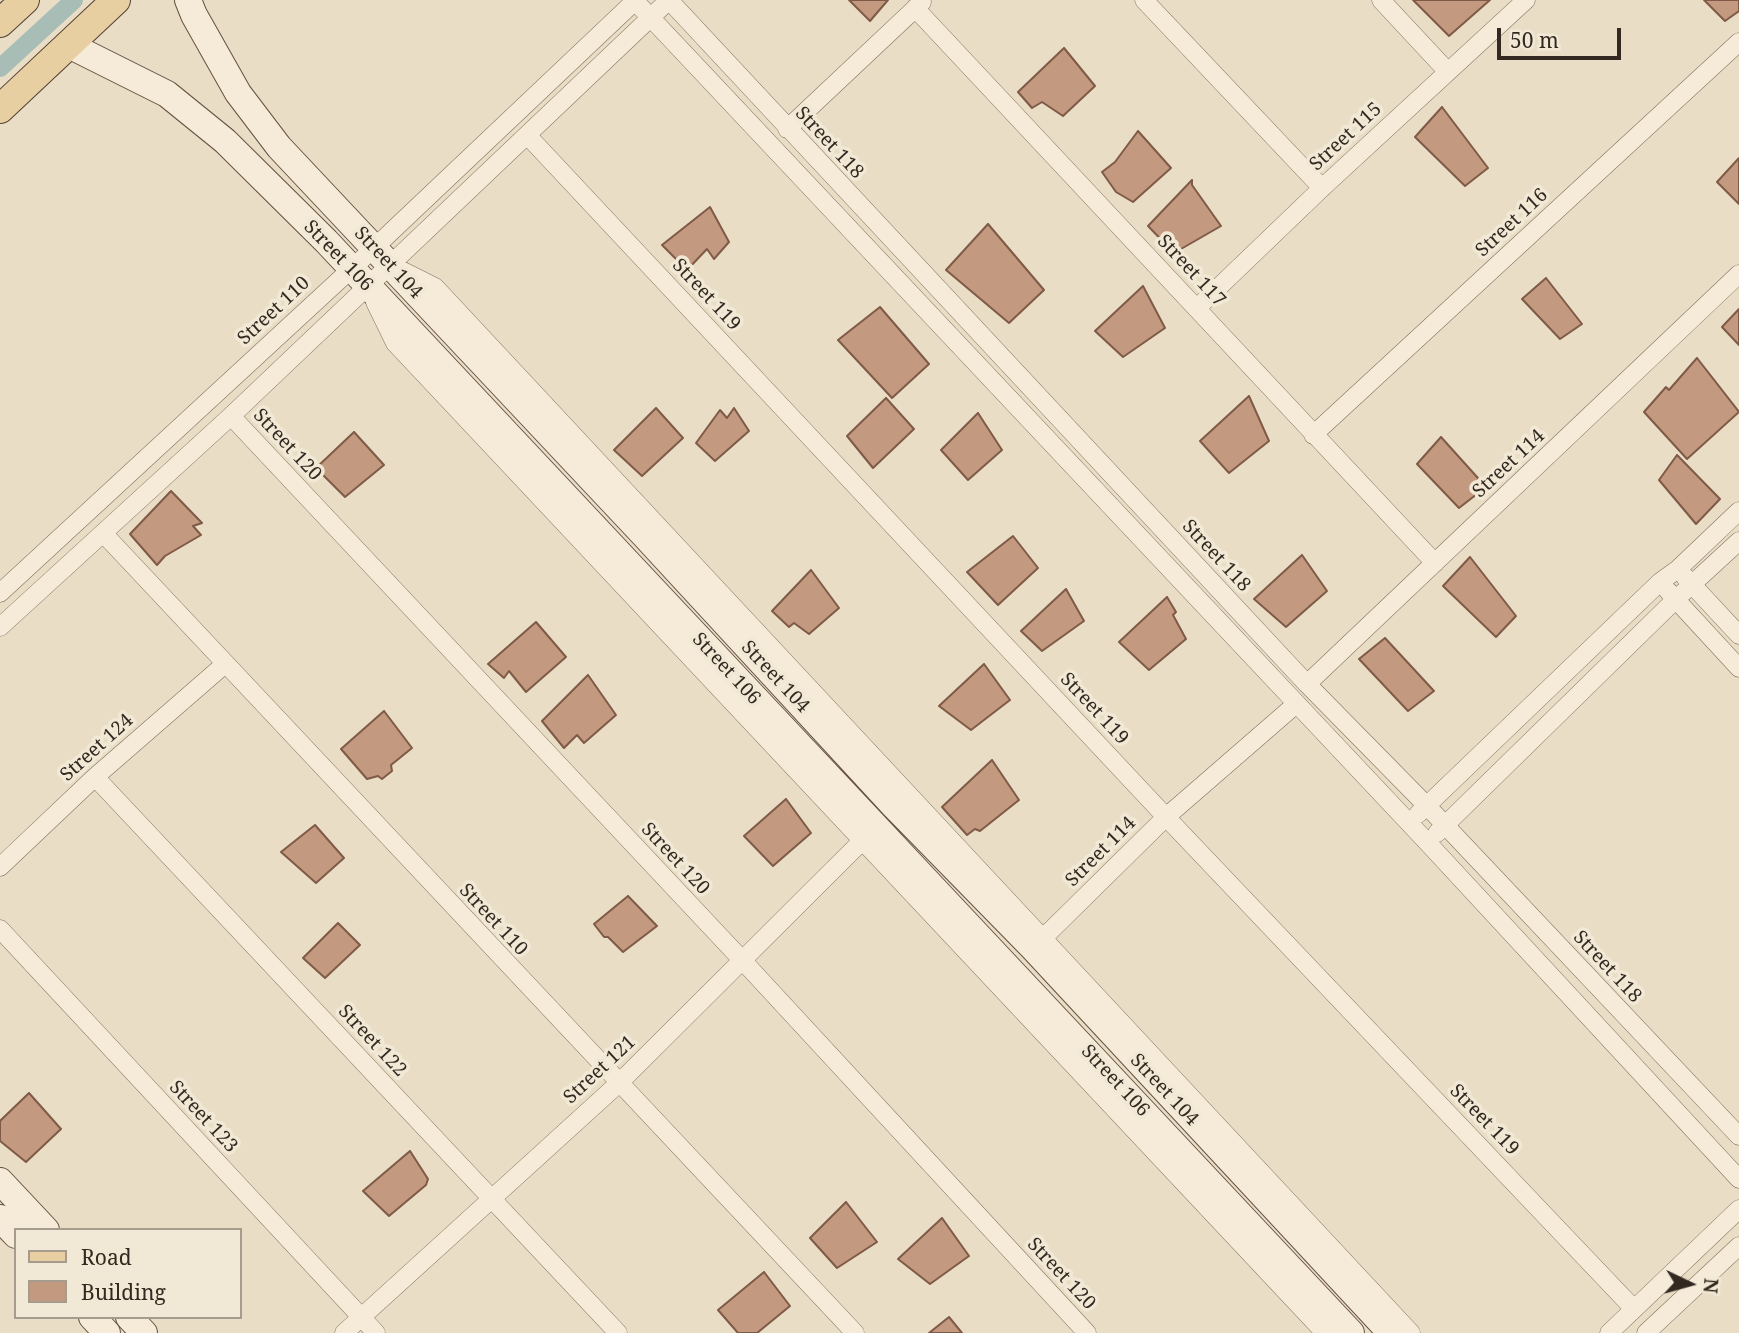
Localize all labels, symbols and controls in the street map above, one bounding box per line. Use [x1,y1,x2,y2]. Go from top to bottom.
scale bar [1501,14,1625,58]
text: 50 m [1510,26,1559,54]
street label: Street 115 [1305,98,1387,176]
street label: Street 118 [790,102,868,184]
street label: Street 116 [1471,184,1553,262]
street label: Street 106 [299,216,377,296]
street label: Street 104 [349,222,427,304]
street label: Street 117 [1152,230,1230,312]
street label: Street 119 [667,254,745,336]
street label: Street 110 [233,272,315,350]
street label: Street 120 [248,404,326,486]
street label: Street 114 [1468,425,1550,503]
street label: Street 118 [1177,515,1255,597]
street label: Street 106 [687,628,765,710]
street label: Street 104 [736,636,814,718]
street label: Street 119 [1055,668,1133,750]
street label: Street 124 [56,709,138,787]
street label: Street 114 [1061,812,1141,892]
street label: Street 120 [636,818,714,900]
street label: Street 110 [454,879,532,961]
street label: Street 118 [1568,926,1646,1008]
street label: Street 122 [333,1000,411,1082]
street label: Street 121 [559,1031,641,1109]
street label: Street 106 [1076,1040,1154,1122]
street label: Street 104 [1125,1049,1203,1131]
street label: Street 123 [164,1076,242,1158]
street label: Street 119 [1445,1080,1523,1160]
legend [14,1228,242,1319]
street label: Street 120 [1022,1233,1100,1315]
text: Road [81,1243,132,1271]
north arrow [1655,1249,1725,1319]
text: N [1697,1277,1725,1294]
text: Building [81,1278,166,1306]

